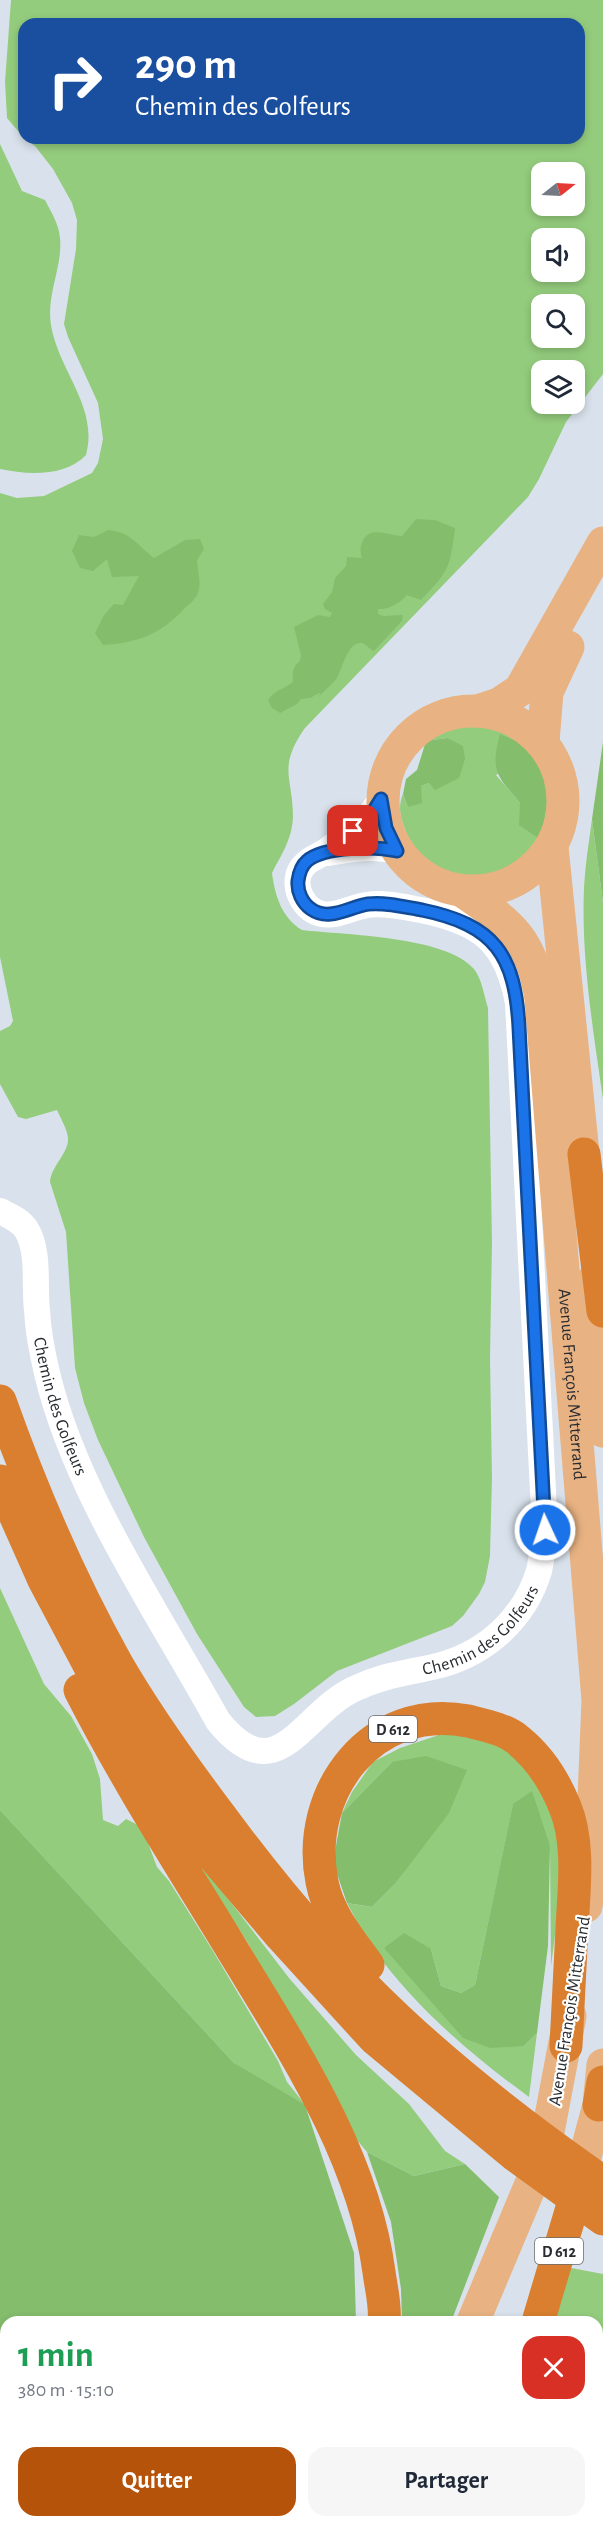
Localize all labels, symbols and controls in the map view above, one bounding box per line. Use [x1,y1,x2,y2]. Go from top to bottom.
icon: right [36,42,114,120]
text: 290 m [135,44,237,86]
text: Chemin des Golfeurs [135,93,351,120]
north arrow [531,162,585,216]
map controls [531,162,585,414]
button: sound [531,228,585,282]
button: search [531,294,585,348]
button: layers [531,360,585,414]
pin [327,805,378,856]
icon: arrive [336,814,369,847]
street label: Avenue François Mitterrand [555,1288,588,1481]
street label: Chemin des Golfeurs [30,1336,90,1478]
position arrow [513,1498,577,1562]
street label: Chemin des Golfeurs [421,1583,542,1679]
road number: D 612 [369,1716,417,1742]
street label: Avenue François Mitterrand [546,1915,594,2107]
road number: D 612 [535,2238,583,2264]
button: close [522,2336,585,2399]
text: 1 min [18,2337,94,2373]
text: 380 m · 15:10 [18,2380,114,2400]
button: Quitter [18,2447,296,2516]
button: Partager [308,2447,585,2516]

